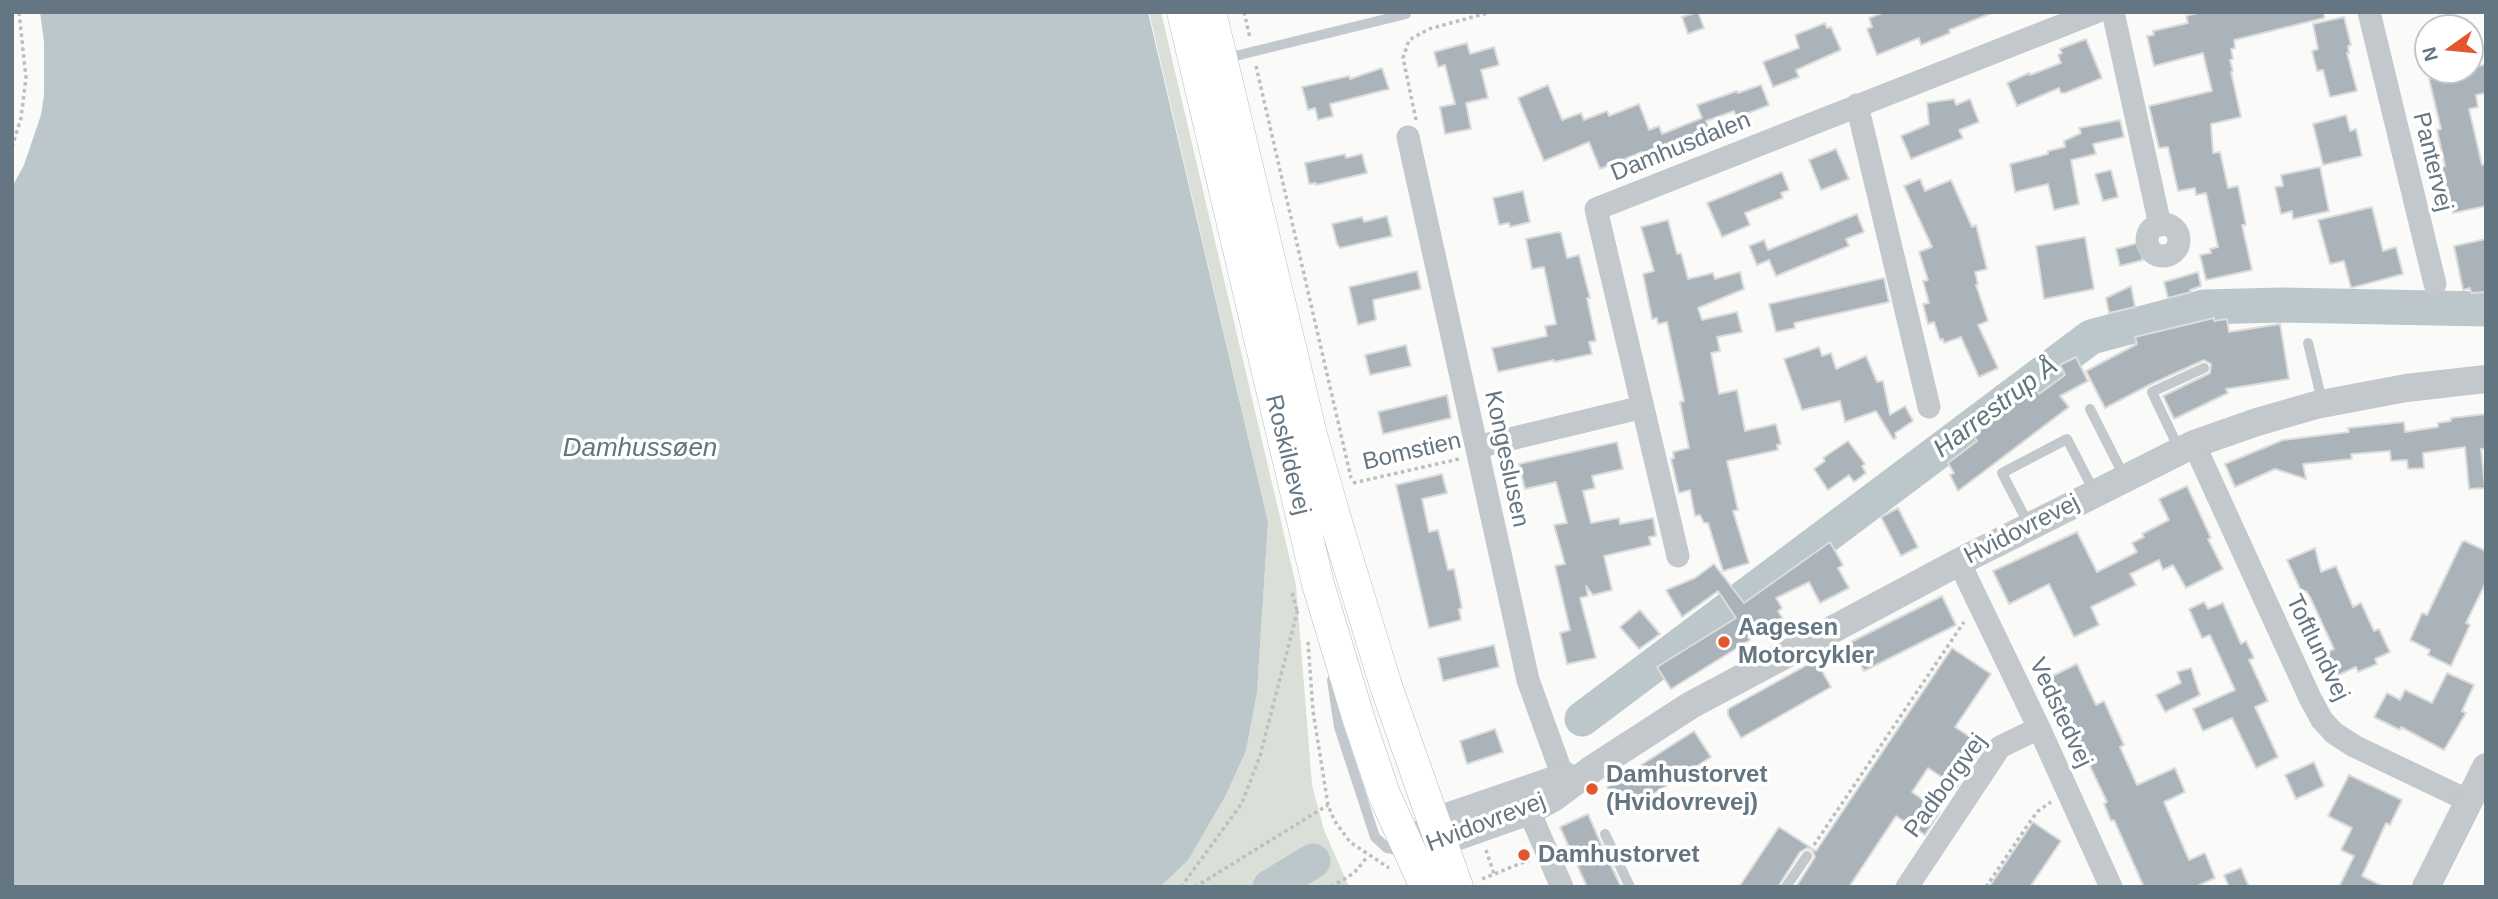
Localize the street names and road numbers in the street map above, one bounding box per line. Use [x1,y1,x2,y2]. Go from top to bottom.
street label: Damhusdalen [1607,106,1755,188]
street label: Pantervej [2406,109,2458,215]
street label: Kongeslusen [1477,388,1535,530]
street label: Roskildevej [1258,392,1316,518]
street label: Bomstien [1360,427,1464,477]
street label: Hvidovrevej [1960,489,2084,571]
street label: Toftlundvej [2279,590,2355,706]
street label: Vedstedvej [2022,654,2098,772]
street label: Padborgvej [1899,728,1993,844]
street label: Hvidovrevej [1422,787,1550,859]

